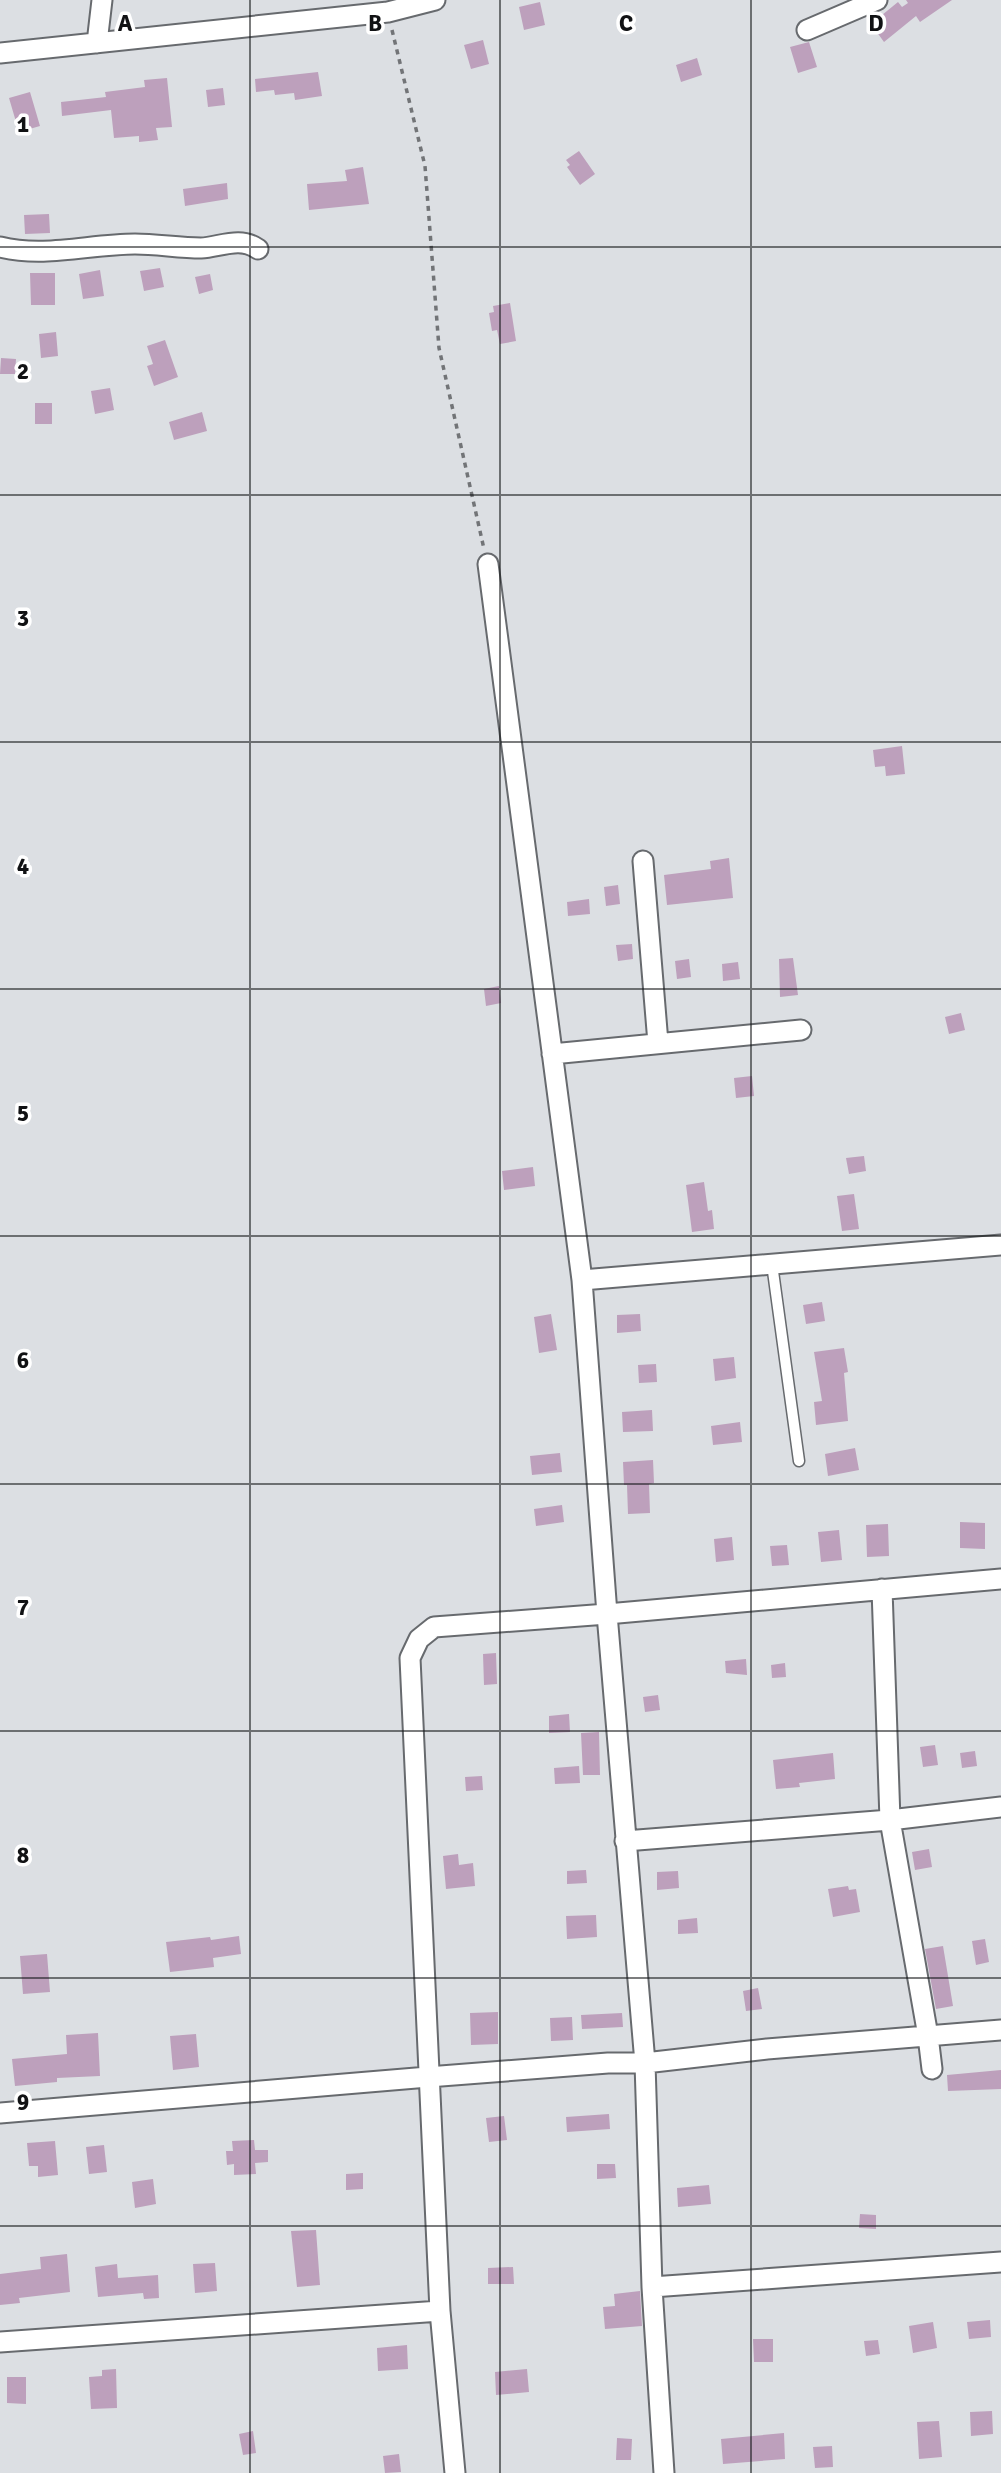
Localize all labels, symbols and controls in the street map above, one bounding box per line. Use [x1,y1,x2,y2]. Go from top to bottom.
text: A [118,9,133,38]
text: B [368,9,382,38]
text: C [619,9,633,38]
text: D [868,9,884,38]
text: 1 [17,110,29,139]
text: 2 [17,357,29,386]
text: 3 [17,604,29,633]
text: 4 [17,852,29,881]
text: 5 [17,1099,29,1128]
text: 6 [17,1346,29,1375]
text: 7 [17,1593,29,1622]
text: 8 [17,1841,29,1870]
text: 9 [17,2088,29,2117]

